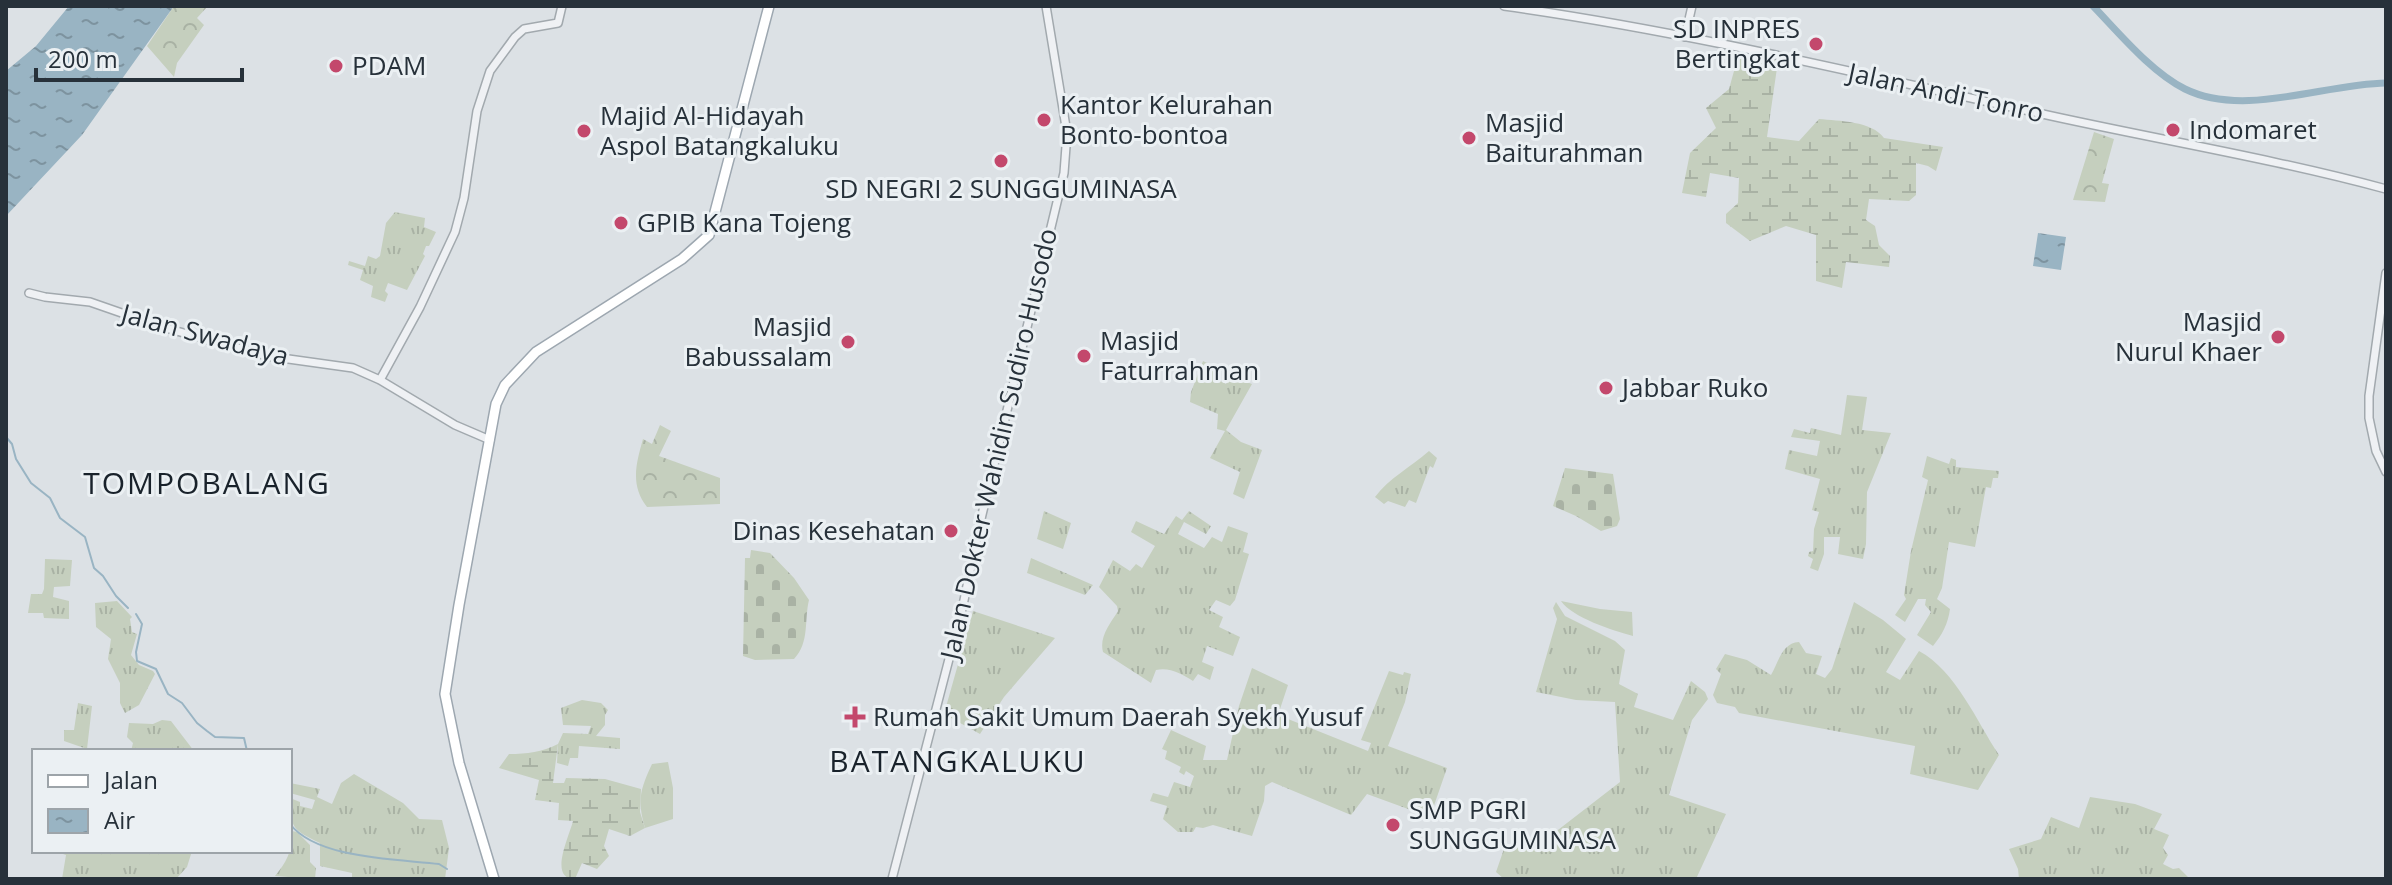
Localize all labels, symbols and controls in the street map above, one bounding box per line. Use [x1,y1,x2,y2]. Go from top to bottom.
place label: SD INPRES Bertingkat [1673,10,1800,76]
scale bar [36,32,242,82]
marker: SD INPRES Bertingkat [1807,35,1825,53]
text: 200 m [48,42,118,75]
place label: PDAM [352,47,426,83]
street label: Jalan Andi Tonro [1842,53,2047,130]
marker: PDAM [327,57,345,75]
place label: Kantor Kelurahan Bonto-bontoa [1060,86,1273,152]
place label: Majid Al-Hidayah Aspol Batangkaluku [600,97,839,163]
place label: Masjid Baiturahman [1485,104,1644,170]
marker: Kantor Kelurahan Bonto-bontoa [1035,111,1053,129]
place label: Indomaret [2189,111,2317,147]
marker: Indomaret [2164,121,2182,139]
marker: Majid Al-Hidayah Aspol Batangkaluku [575,122,593,140]
marker: Masjid Baiturahman [1460,129,1478,147]
marker: SD NEGRI 2 SUNGGUMINASA [992,152,1010,170]
place label: SD NEGRI 2 SUNGGUMINASA [825,170,1177,206]
place label: GPIB Kana Tojeng [637,204,851,240]
marker: GPIB Kana Tojeng [612,214,630,232]
street label: Jalan Dokter Wahidin Sudiro Husodo [930,225,1065,666]
street label: Jalan Swadaya [115,294,293,374]
place label: Masjid Nurul Khaer [2115,303,2262,369]
place label: Masjid Babussalam [685,308,832,374]
place label: Masjid Faturrahman [1100,322,1259,388]
marker: Masjid Nurul Khaer [2269,328,2287,346]
marker: Masjid Babussalam [839,333,857,351]
marker: Masjid Faturrahman [1075,347,1093,365]
place label: Jabbar Ruko [1619,369,1768,405]
marker: Jabbar Ruko [1597,379,1615,397]
district label: TOMPOBALANG [83,462,331,503]
place label: Dinas Kesehatan [732,512,935,548]
marker: Dinas Kesehatan [942,522,960,540]
place label: Rumah Sakit Umum Daerah Syekh Yusuf [873,698,1364,734]
marker: Rumah Sakit Umum Daerah Syekh Yusuf [844,706,866,728]
district label: BATANGKALUKU [829,740,1087,781]
legend [32,749,292,853]
text: Jalan [102,763,158,796]
place label: SMP PGRI SUNGGUMINASA [1409,791,1616,857]
text: Air [104,803,135,836]
marker: SMP PGRI SUNGGUMINASA [1384,816,1402,834]

